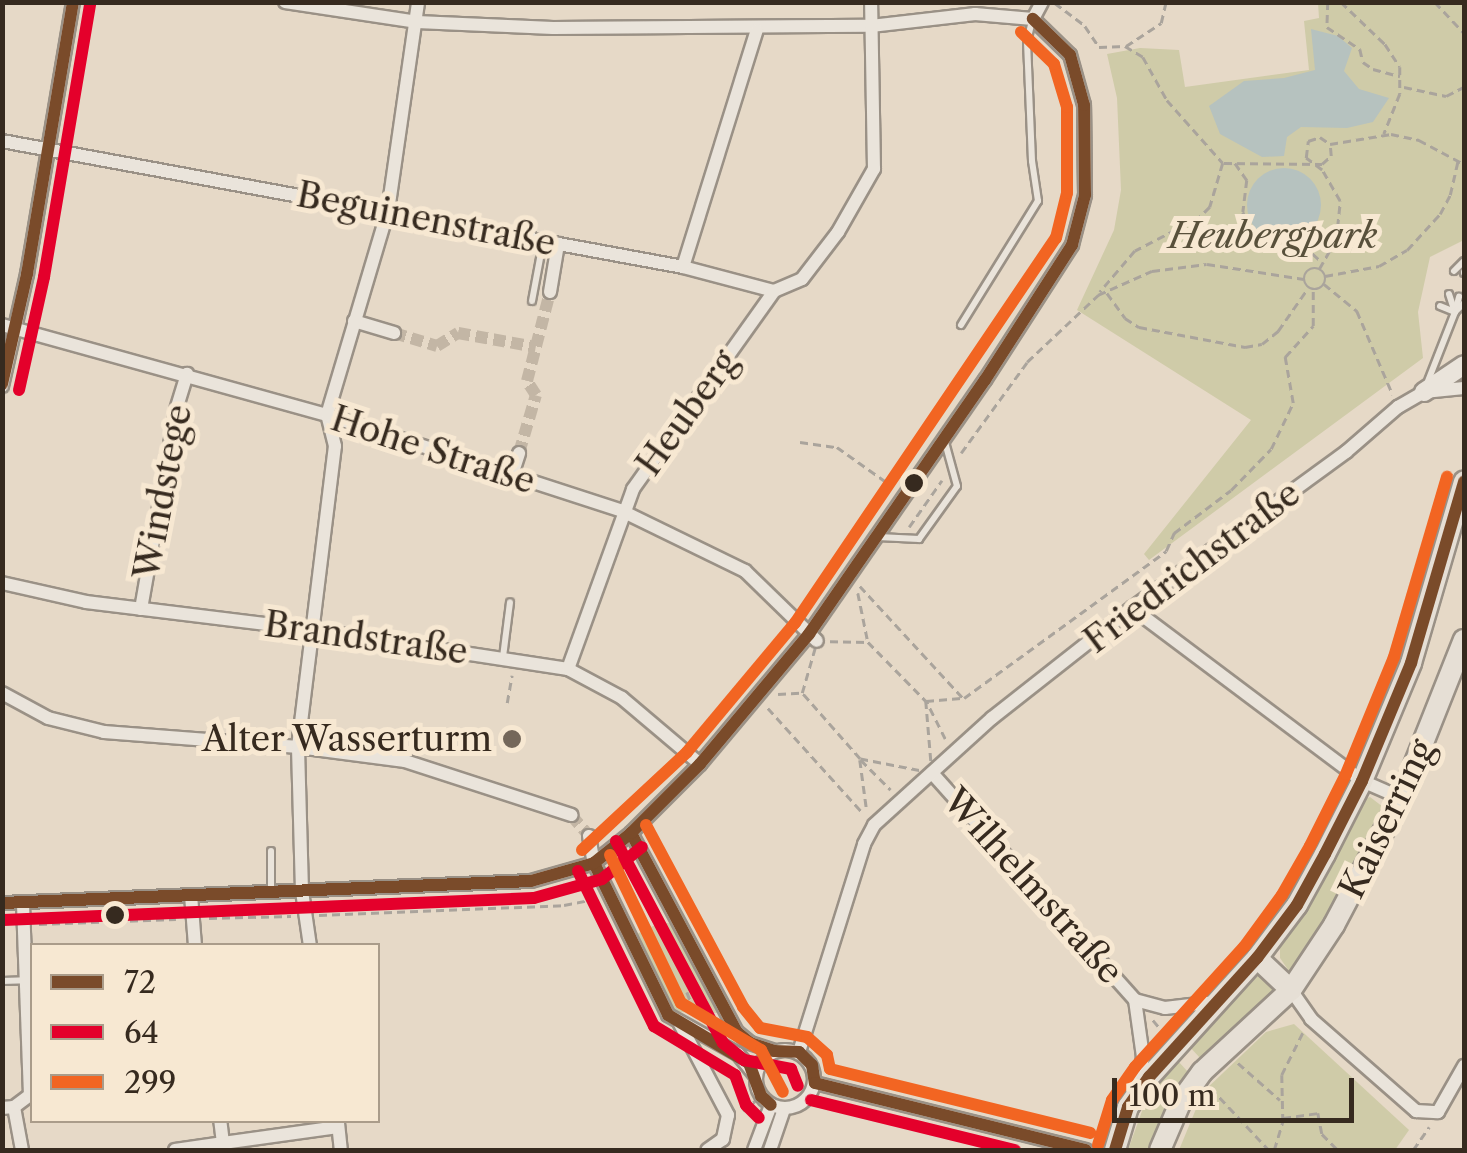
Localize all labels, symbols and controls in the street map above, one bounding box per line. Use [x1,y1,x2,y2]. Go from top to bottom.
street label: Beguinenstraße [293,173,559,265]
park label: Heubergpark [1169,215,1377,257]
street label: Heuberg [628,342,746,484]
street label: Hohe Straße [326,397,540,503]
street label: Windstege [125,401,201,583]
street label: Friedrichstraße [1076,472,1308,662]
unlabelled marker [904,473,924,493]
street label: Brandstraße [262,603,470,673]
place label: Alter Wasserturm [200,718,492,760]
marker: Alter Wasserturm [501,728,523,750]
street label: Kaiserring [1330,733,1444,905]
street label: Wilhelmstraße [934,780,1132,992]
unlabelled marker [105,905,125,925]
legend [30,943,380,1123]
text: 72 [124,964,156,1001]
text: 64 [124,1014,159,1051]
scale bar [1117,1058,1360,1120]
text: 299 [124,1064,176,1101]
text: 100 m [1129,1077,1216,1114]

